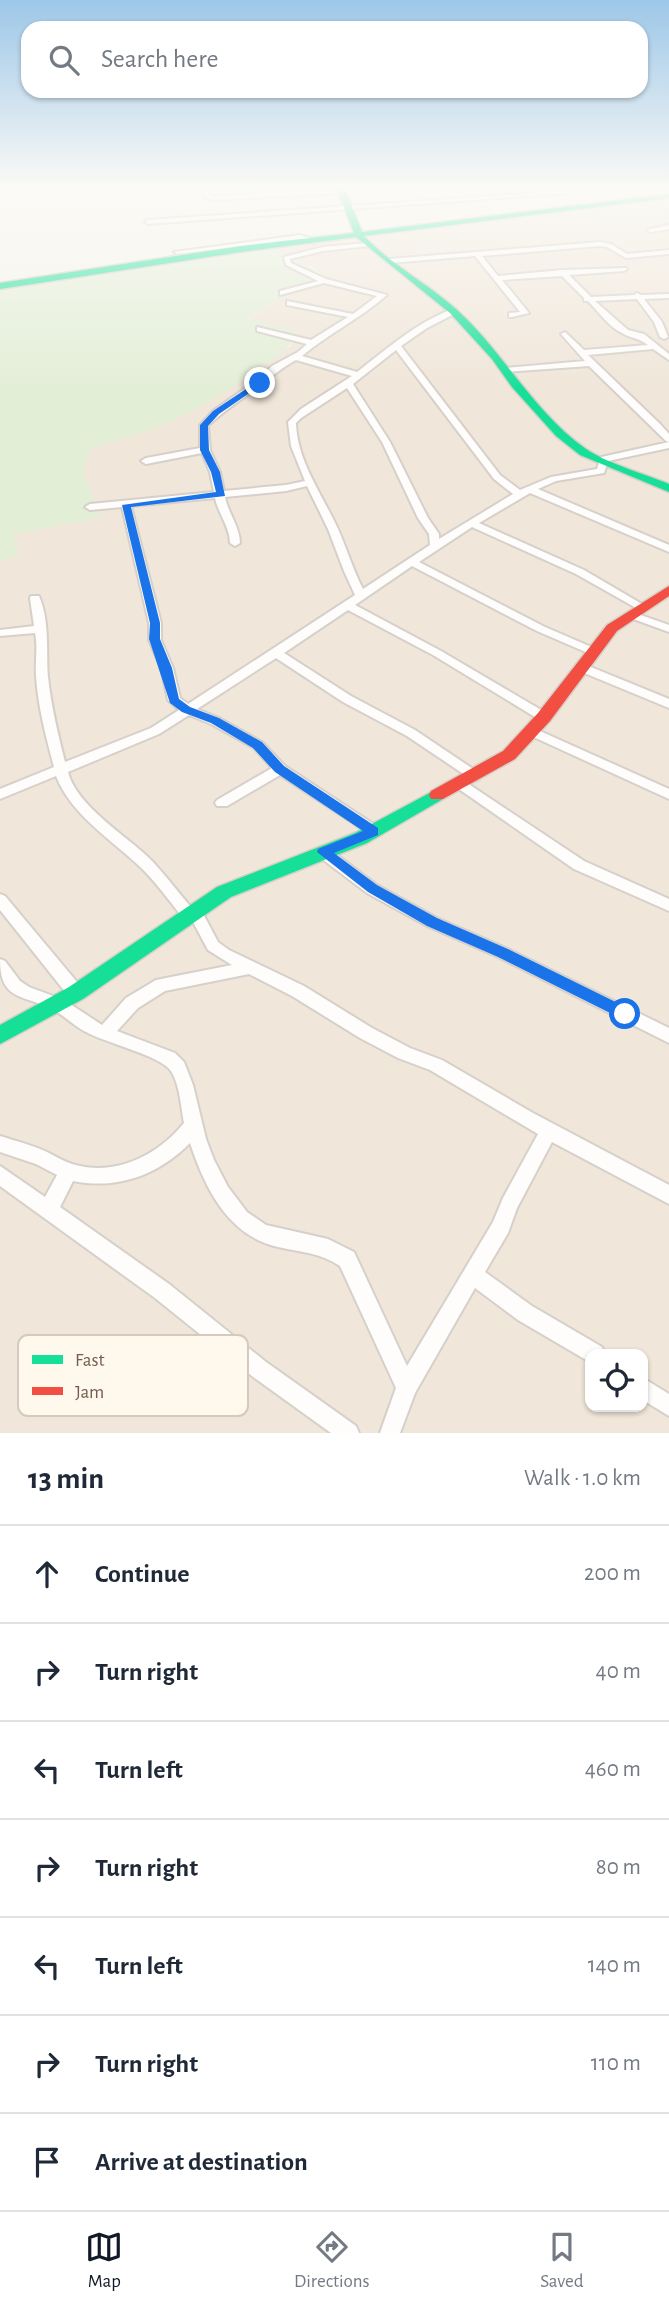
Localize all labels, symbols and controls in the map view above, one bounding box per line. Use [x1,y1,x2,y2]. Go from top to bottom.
search box [21,21,648,98]
icon: search [45,41,83,79]
text: Search here [101,46,219,72]
route end [244,367,275,398]
route start [609,998,640,1029]
legend [18,1335,248,1416]
map controls [585,1349,648,1412]
button: locate [585,1349,648,1412]
text: Fast [75,1351,105,1370]
text: Jam [75,1383,104,1402]
text: 13 min [28,1464,104,1494]
text: Walk · 1.0 km [524,1467,641,1490]
icon: ahead [28,1555,66,1593]
text: Continue [95,1561,190,1587]
text: 200 m [584,1562,641,1585]
icon: right [28,1653,66,1691]
text: Turn right [95,1659,198,1685]
text: 40 m [596,1660,641,1683]
icon: left [28,1751,66,1789]
text: Turn left [95,1757,183,1783]
text: 460 m [585,1758,641,1781]
icon: right [28,1849,66,1887]
text: Turn right [95,1855,198,1881]
text: 80 m [596,1856,641,1879]
icon: left [28,1947,66,1985]
text: Turn left [95,1953,183,1979]
text: 140 m [588,1954,641,1977]
icon: right [28,2045,66,2083]
text: Turn right [95,2051,198,2077]
text: 110 m [591,2052,641,2075]
icon: arrive [28,2143,66,2181]
text: Arrive at destination [95,2149,308,2175]
tab: Map [85,2228,123,2293]
tab: Directions [294,2228,370,2293]
tab: Saved [540,2228,584,2293]

